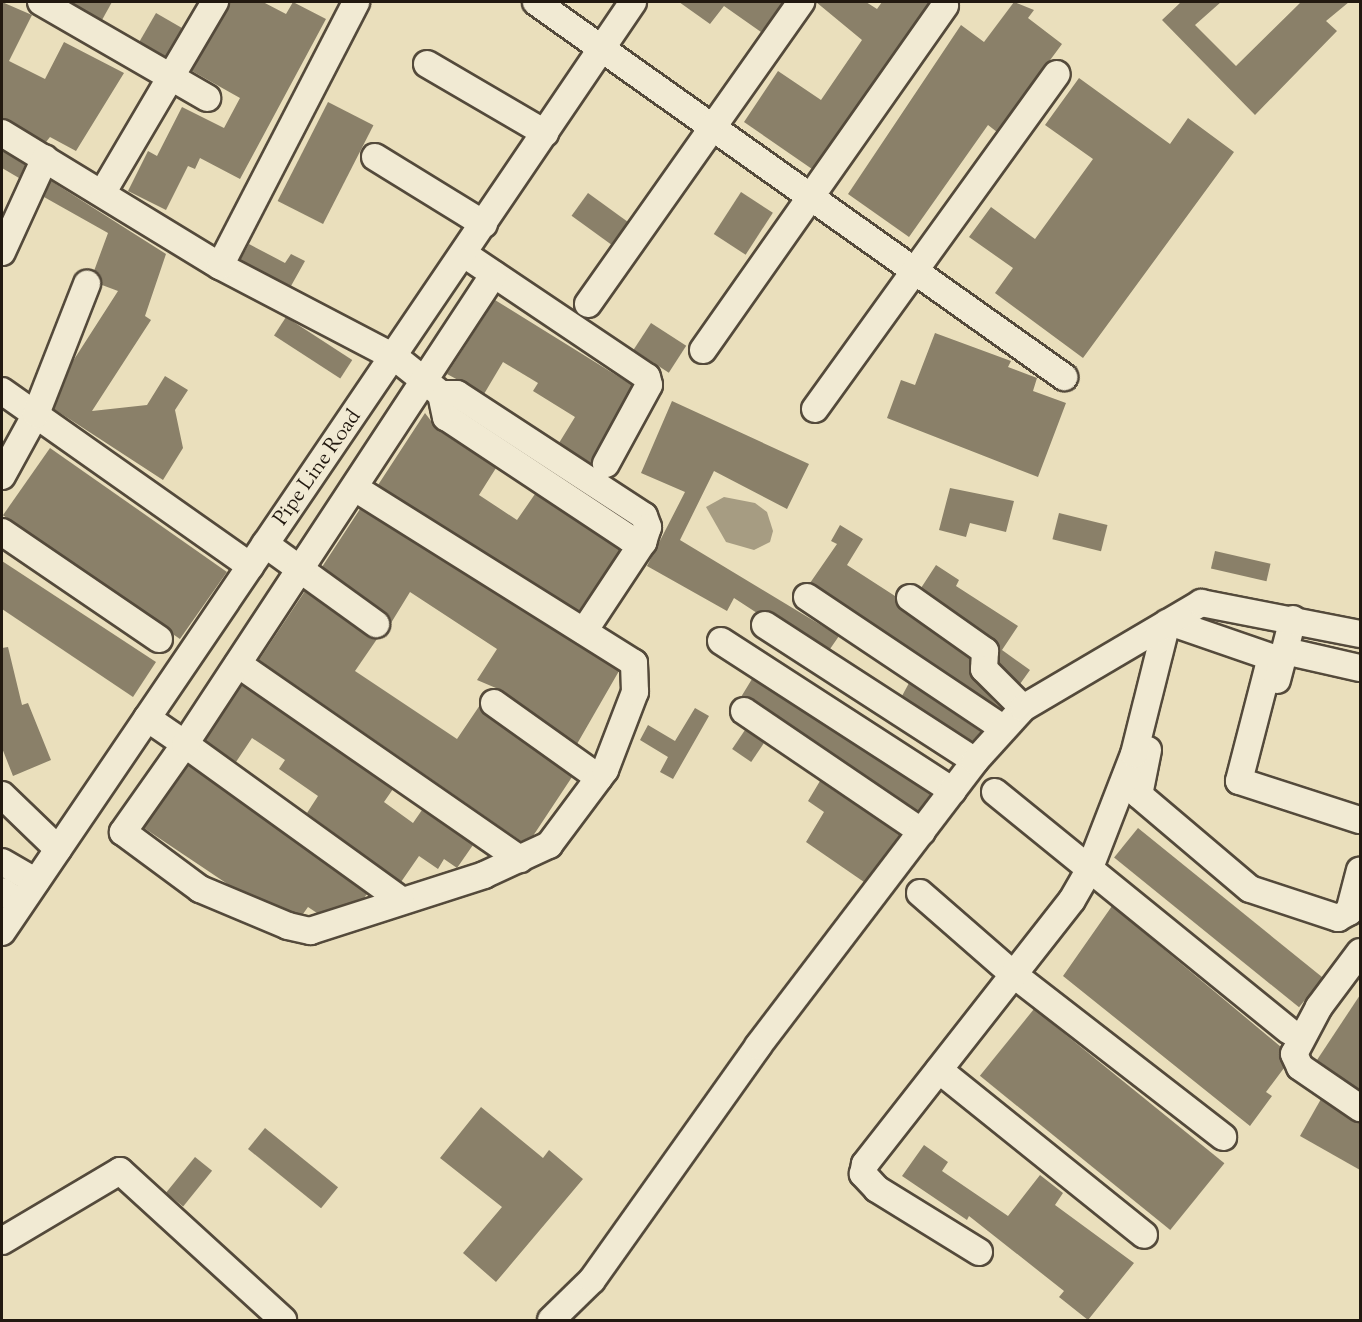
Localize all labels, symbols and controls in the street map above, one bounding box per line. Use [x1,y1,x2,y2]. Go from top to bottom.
street label: Pipe Line Road [269,405,367,531]

